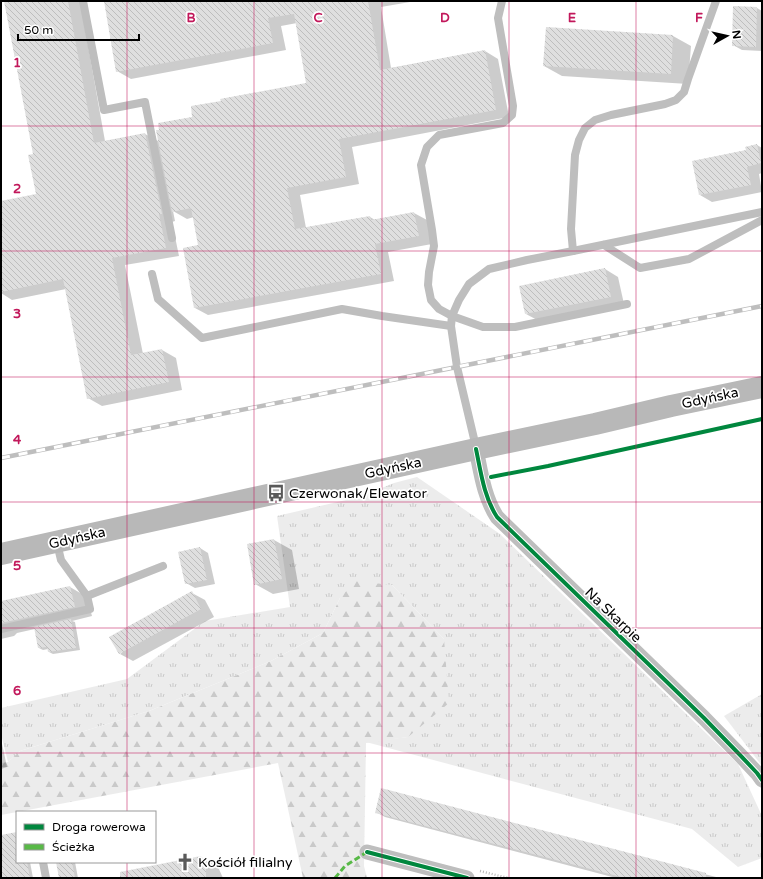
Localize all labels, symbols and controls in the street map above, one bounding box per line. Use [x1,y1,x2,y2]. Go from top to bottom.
text: B [186,10,196,26]
text: C [313,10,323,26]
text: D [440,10,450,26]
text: E [568,10,576,26]
text: F [695,10,703,26]
scale bar [18,16,139,42]
north arrow [707,16,747,56]
text: 50 m [24,23,53,37]
text: N [729,29,743,40]
text: 1 [13,55,21,71]
text: 2 [13,181,21,197]
text: 3 [13,306,21,322]
street label: Gdyńska [680,384,740,412]
text: 4 [13,432,22,448]
street label: Gdyńska [363,454,423,482]
bus stop icon: Czerwonak/Elewator [266,483,286,503]
place label: Czerwonak/Elewator [289,485,427,502]
street label: Gdyńska [47,523,107,553]
text: 5 [13,558,21,574]
street label: Na Skarpie [581,584,645,646]
text: 6 [13,683,21,699]
legend [16,811,156,863]
text: Droga rowerowa [52,820,146,834]
text: Ścieżka [52,840,95,854]
church icon: Kościół filialny [175,852,195,872]
place label: Kościół filialny [198,854,293,871]

